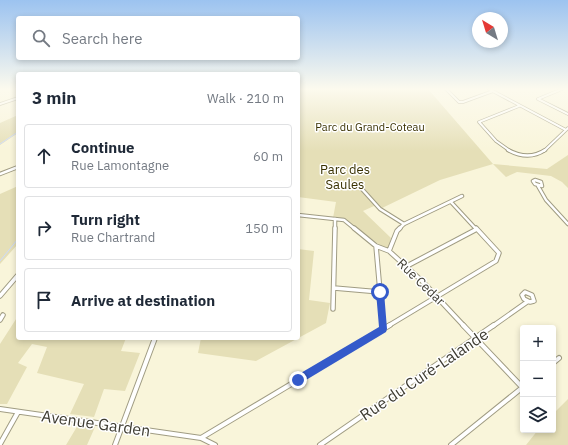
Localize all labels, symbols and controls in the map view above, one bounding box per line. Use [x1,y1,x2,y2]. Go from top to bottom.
north arrow [472,12,508,48]
search box [16,16,300,60]
icon: search [30,27,52,49]
text: Search here [62,29,142,48]
text: 3 min [32,87,76,109]
text: Walk · 210 m [207,90,284,107]
park label: Parc du Grand-Coteau [315,120,425,134]
text: Continue [71,138,135,157]
icon: ahead [33,145,55,167]
text: 60 m [253,148,283,165]
text: Rue Lamontagne [71,157,169,174]
park label: Parc des Saules [320,161,370,193]
text: Turn right [71,210,140,229]
icon: right [33,217,55,239]
text: 150 m [245,220,283,237]
text: Rue Chartrand [71,229,155,246]
street label: Rue Cedar [393,255,449,309]
route start [371,283,389,301]
icon: arrive [33,289,55,311]
text: Arrive at destination [71,291,215,310]
street label: Rue du Curé-Lalande [356,323,492,424]
map controls [520,325,556,433]
button: + [520,325,556,361]
button: − [520,361,556,397]
route end [289,371,307,389]
button: layers [520,397,556,433]
street label: Avenue Garden [40,405,152,441]

